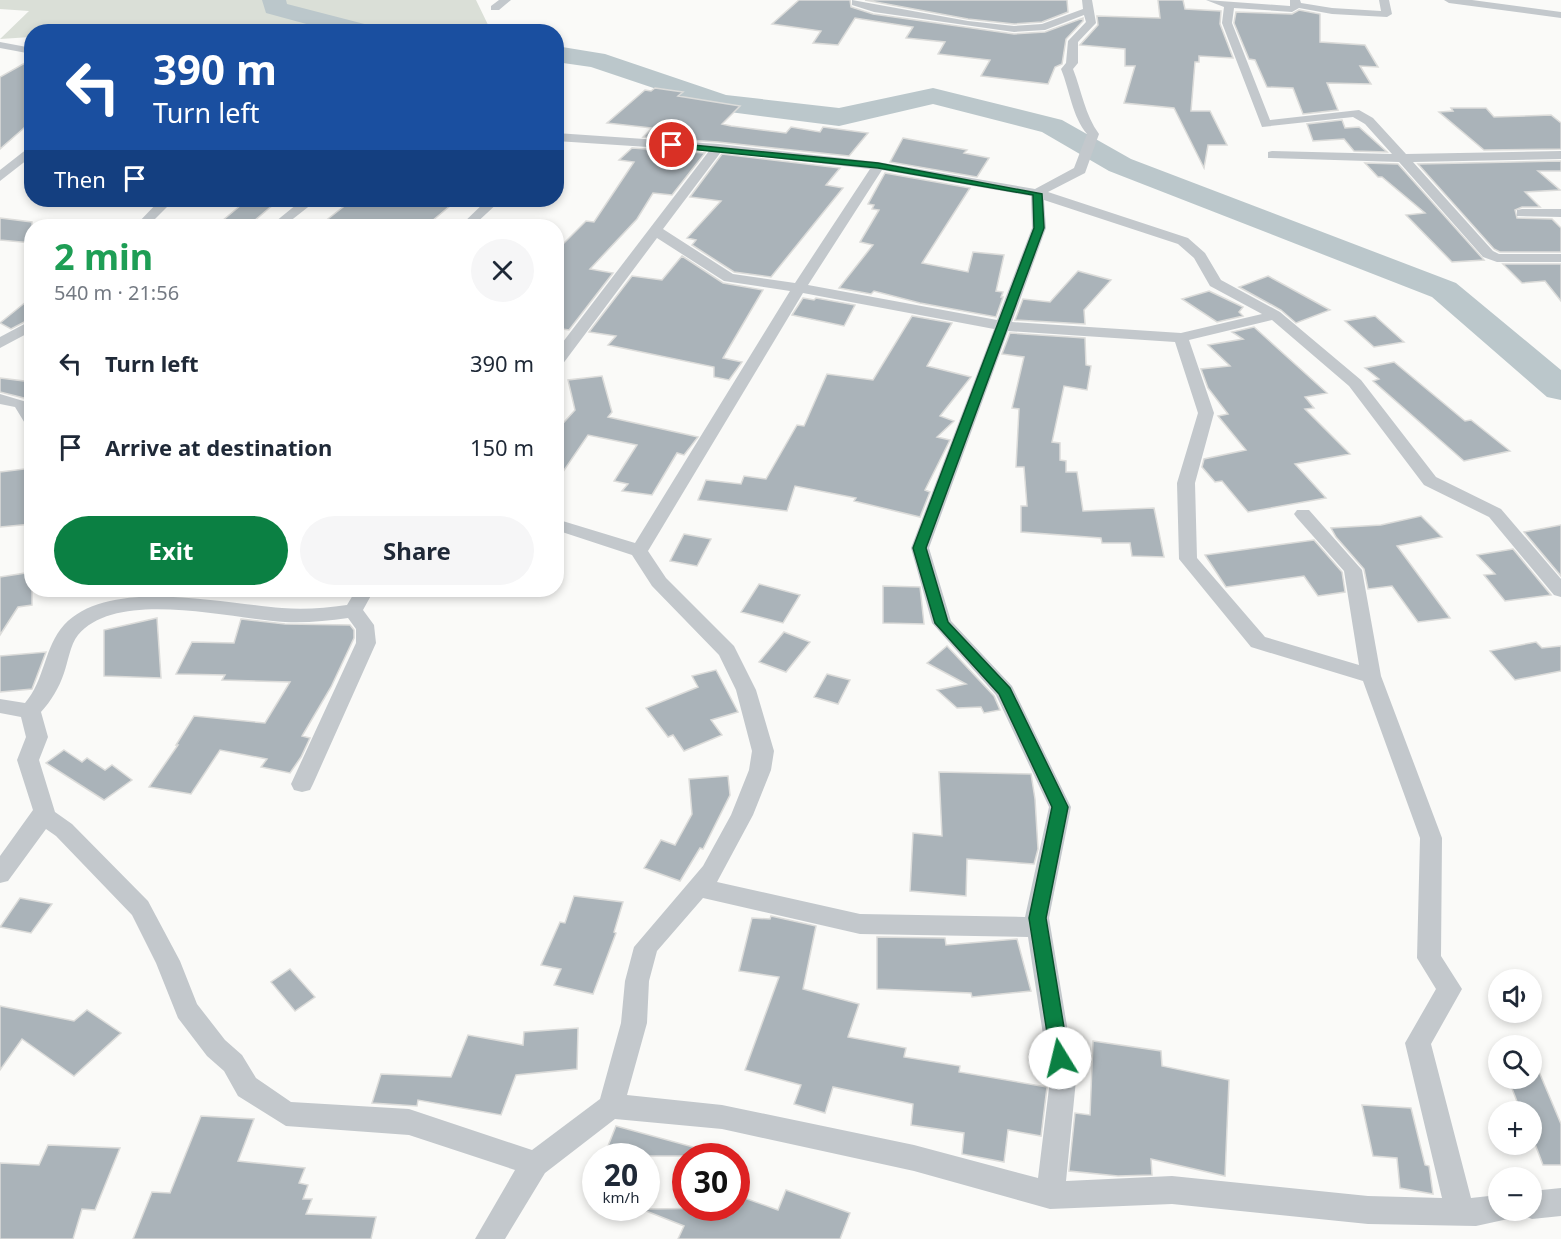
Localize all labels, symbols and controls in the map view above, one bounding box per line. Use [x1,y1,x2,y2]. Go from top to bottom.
text: 390 m [153,40,277,97]
icon: left [54,48,132,126]
text: Turn left [153,94,259,131]
pin [646,119,697,170]
icon: arrive [655,128,688,161]
icon: arrive [118,162,151,195]
text: Then [54,164,106,194]
text: 2 min [54,232,153,281]
button: close [471,239,534,302]
text: 540 m · 21:56 [54,279,179,306]
icon: left [54,347,87,380]
text: Turn left [105,348,199,378]
text: 390 m [470,348,534,378]
icon: arrive [54,431,87,464]
text: Arrive at destination [105,432,332,462]
text: 150 m [470,432,534,462]
button: Exit [54,516,288,585]
button: Share [300,516,534,585]
map controls [1488,969,1542,1221]
button: sound [1488,969,1542,1023]
position arrow [1028,1026,1092,1090]
button: search [1488,1035,1542,1089]
button: + [1488,1101,1542,1155]
speed limit sign: 30 [672,1143,750,1221]
text: 20 [604,1154,638,1195]
button: − [1488,1167,1542,1221]
text: km/h [603,1187,639,1207]

